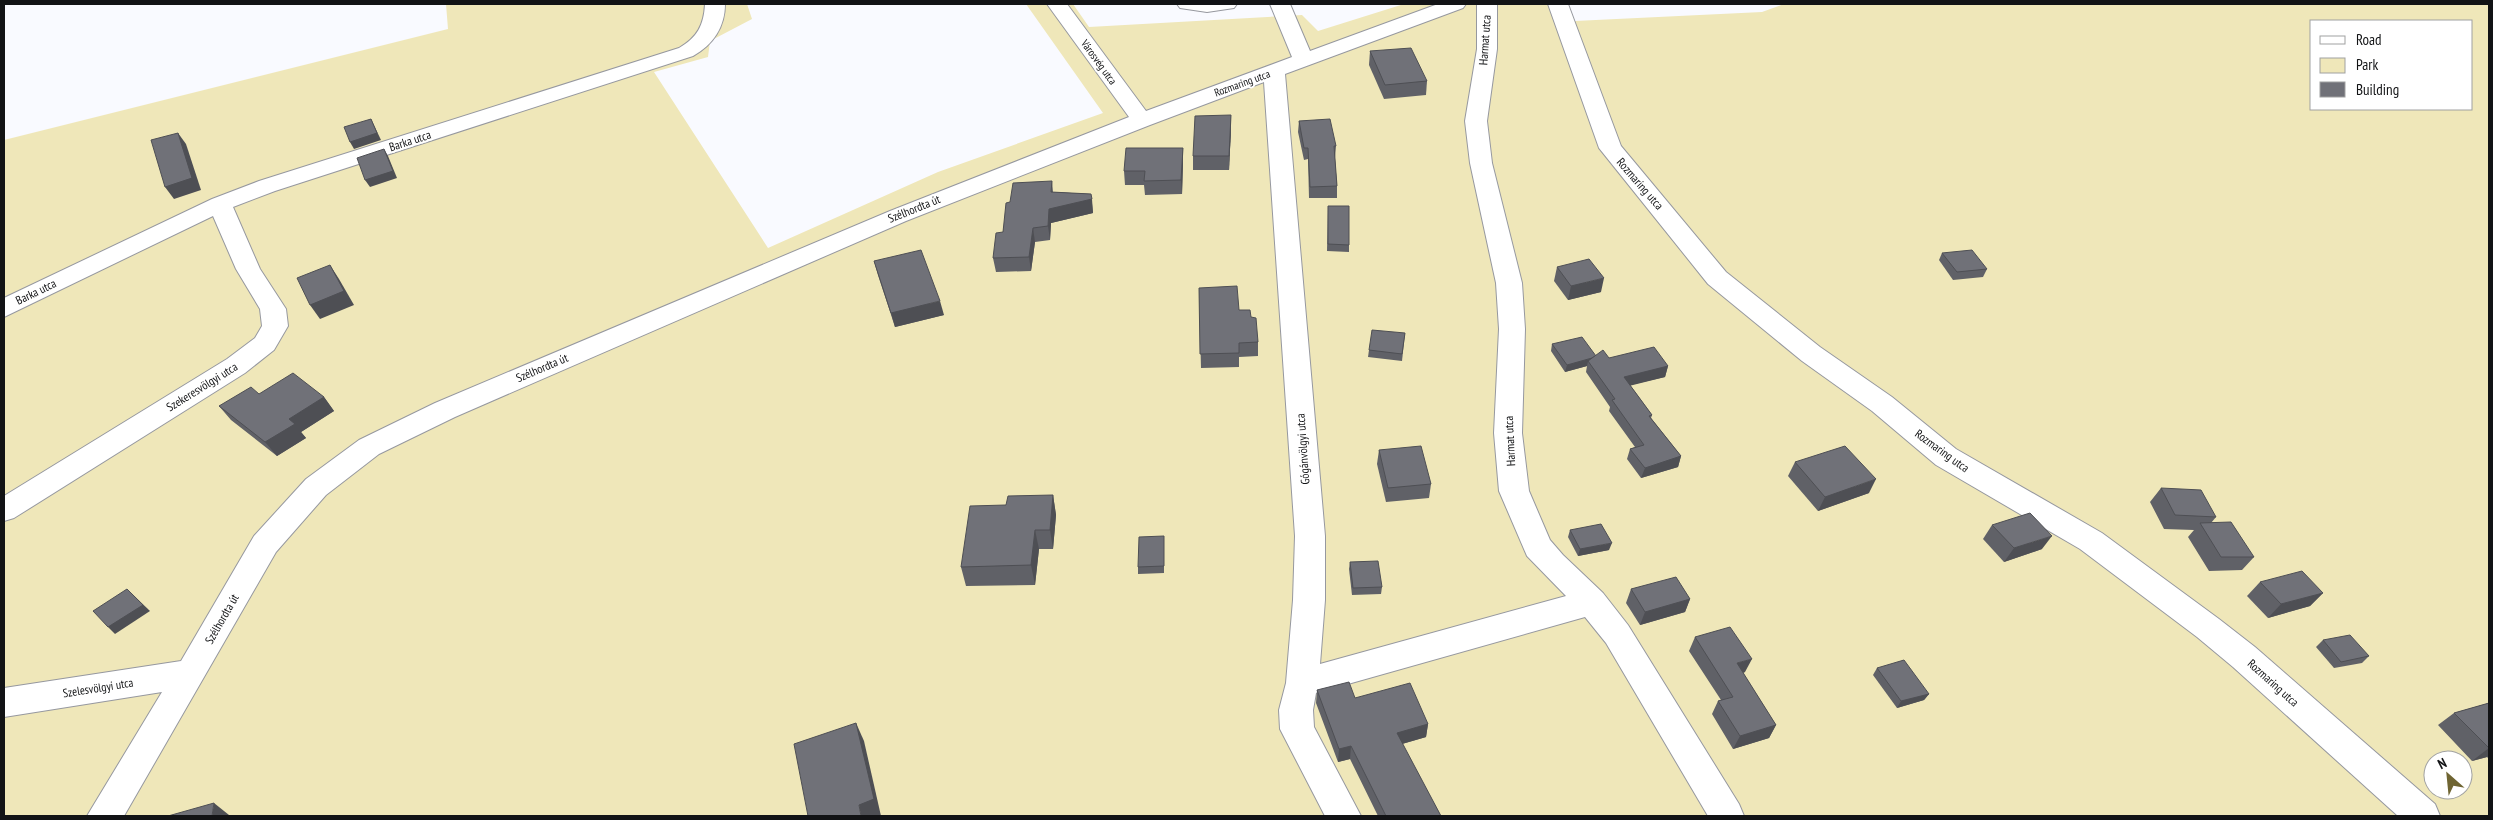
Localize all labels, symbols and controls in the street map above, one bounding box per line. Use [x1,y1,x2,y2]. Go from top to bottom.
street label: Harmat utca [1475,14,1494,66]
legend [2310,20,2473,110]
text: Road [2356,30,2382,49]
street label: Városvég utca [1077,36,1120,87]
text: Park [2356,55,2378,74]
street label: Rozmaring utca [1212,66,1272,100]
text: Building [2356,80,2399,99]
street label: Barka utca [387,127,433,154]
street label: Rozmaring utca [1614,155,1667,213]
street label: Szélhordta út [885,191,943,226]
street label: Barka utca [13,275,59,308]
street label: Szélhordta út [513,350,571,385]
street label: Szekeresvölgyi utca [163,359,240,414]
street label: Gógánvölgyi utca [1293,413,1312,485]
street label: Harmat utca [1501,415,1518,467]
street label: Rozmaring utca [1912,426,1973,475]
street label: Szélhordta út [201,591,242,646]
street label: Rozmaring utca [2245,656,2302,710]
street label: Szelesvölgyi utca [62,675,134,700]
north arrow [2423,750,2473,800]
text: N [2435,754,2450,773]

